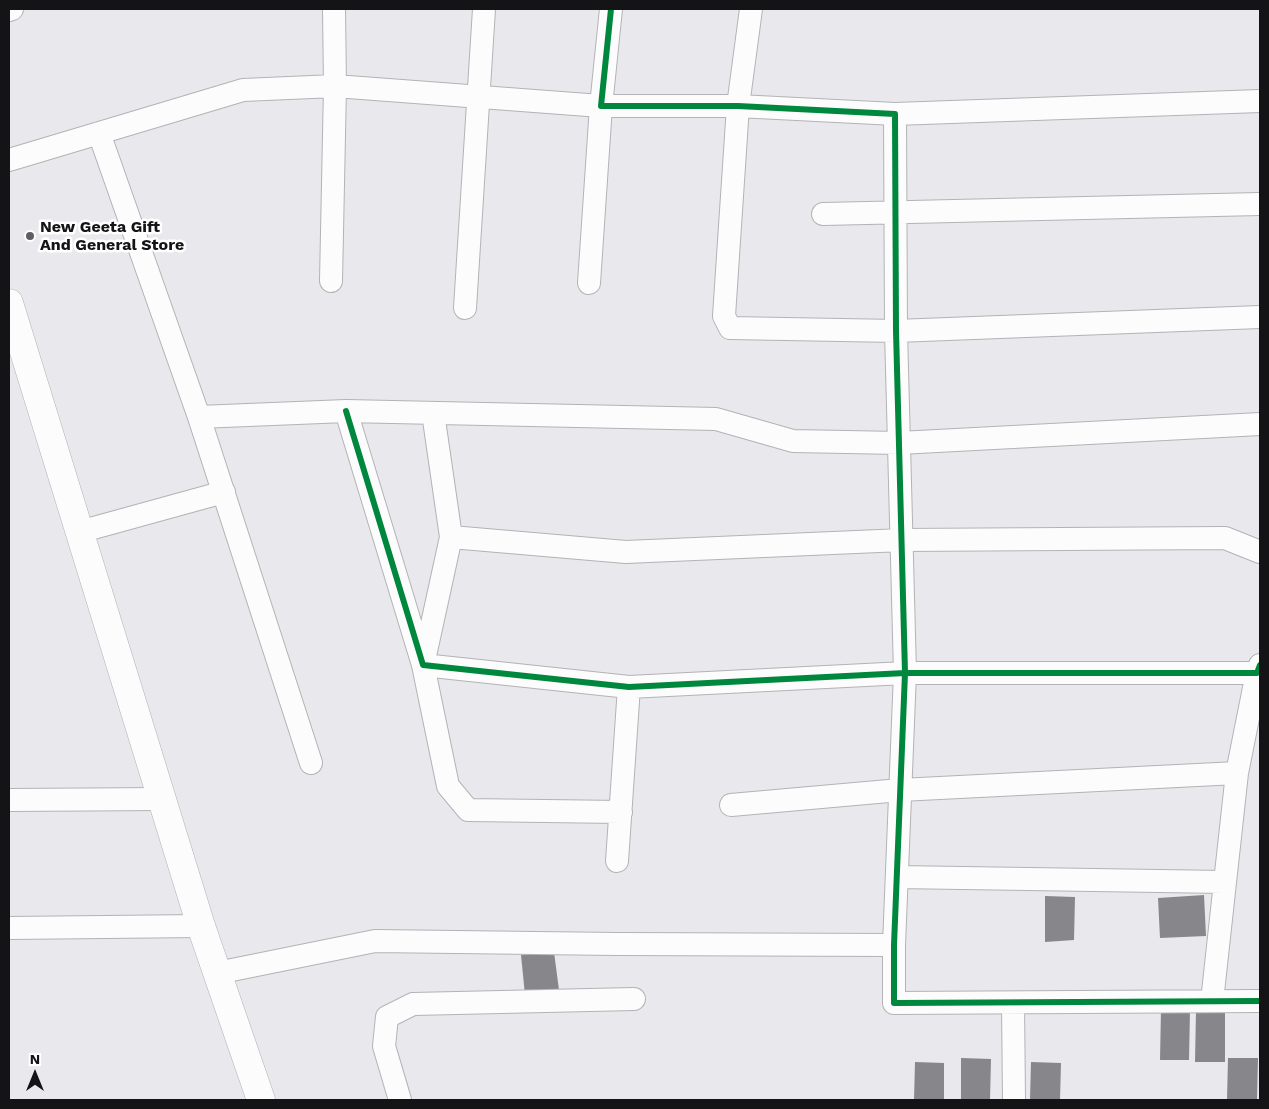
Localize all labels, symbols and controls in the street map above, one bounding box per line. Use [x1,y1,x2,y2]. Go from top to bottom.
place label: New Geeta Gift And General Store [40,217,184,255]
marker: New Geeta Gift And General Store [24,230,36,242]
north arrow [10,1049,60,1099]
text: N [30,1051,40,1067]

